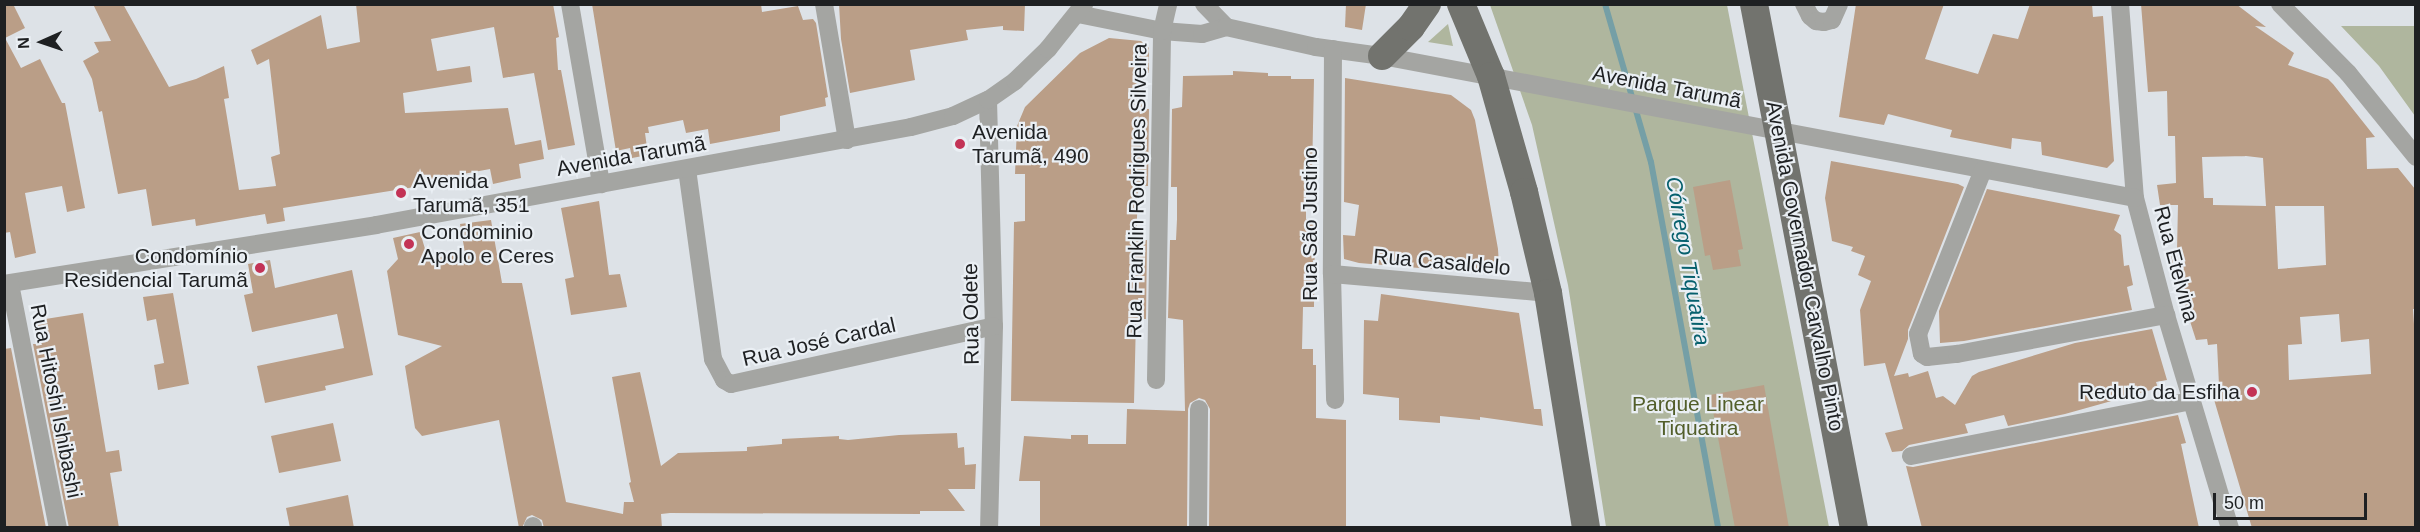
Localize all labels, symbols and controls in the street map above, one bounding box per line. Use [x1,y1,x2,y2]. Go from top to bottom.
north arrow [12,12,72,72]
text: N [15,37,32,49]
street label: Rua Franklin Rodrigues Silveira [1122,43,1152,339]
street label: Avenida Tarumã [1590,60,1744,114]
street label: Avenida Governador Carvalho Pinto [1761,99,1849,433]
place label: Avenida Tarumã, 490 [972,119,1089,169]
street label: Avenida Tarumã [554,130,708,182]
marker: Avenida Tarumã, 490 [953,137,967,151]
street label: Rua São Justino [1297,147,1323,301]
place label: Avenida Tarumã, 351 [413,168,530,218]
water label: Córrego Tiquatira [1660,175,1716,347]
marker: Avenida Tarumã, 351 [394,186,408,200]
street label: Rua Etelvina [2148,203,2204,325]
place label: Condominio Apolo e Ceres [421,219,554,269]
marker: Condominio Apolo e Ceres [402,237,416,251]
place label: Condomínio Residencial Tarumã [64,243,248,293]
street label: Rua Casaldelo [1372,243,1512,281]
marker: Condomínio Residencial Tarumã [253,261,267,275]
street label: Rua Odete [958,263,984,365]
street label: Rua Hitoshi Ishibashi [25,302,87,500]
street label: Rua José Cardal [740,312,898,372]
place label: Reduto da Esfiha [2079,379,2240,405]
marker: Reduto da Esfiha [2245,385,2259,399]
park label: Parque Linear Tiquatira [1632,391,1764,441]
scale bar [2216,481,2370,519]
text: 50 m [2224,493,2264,513]

